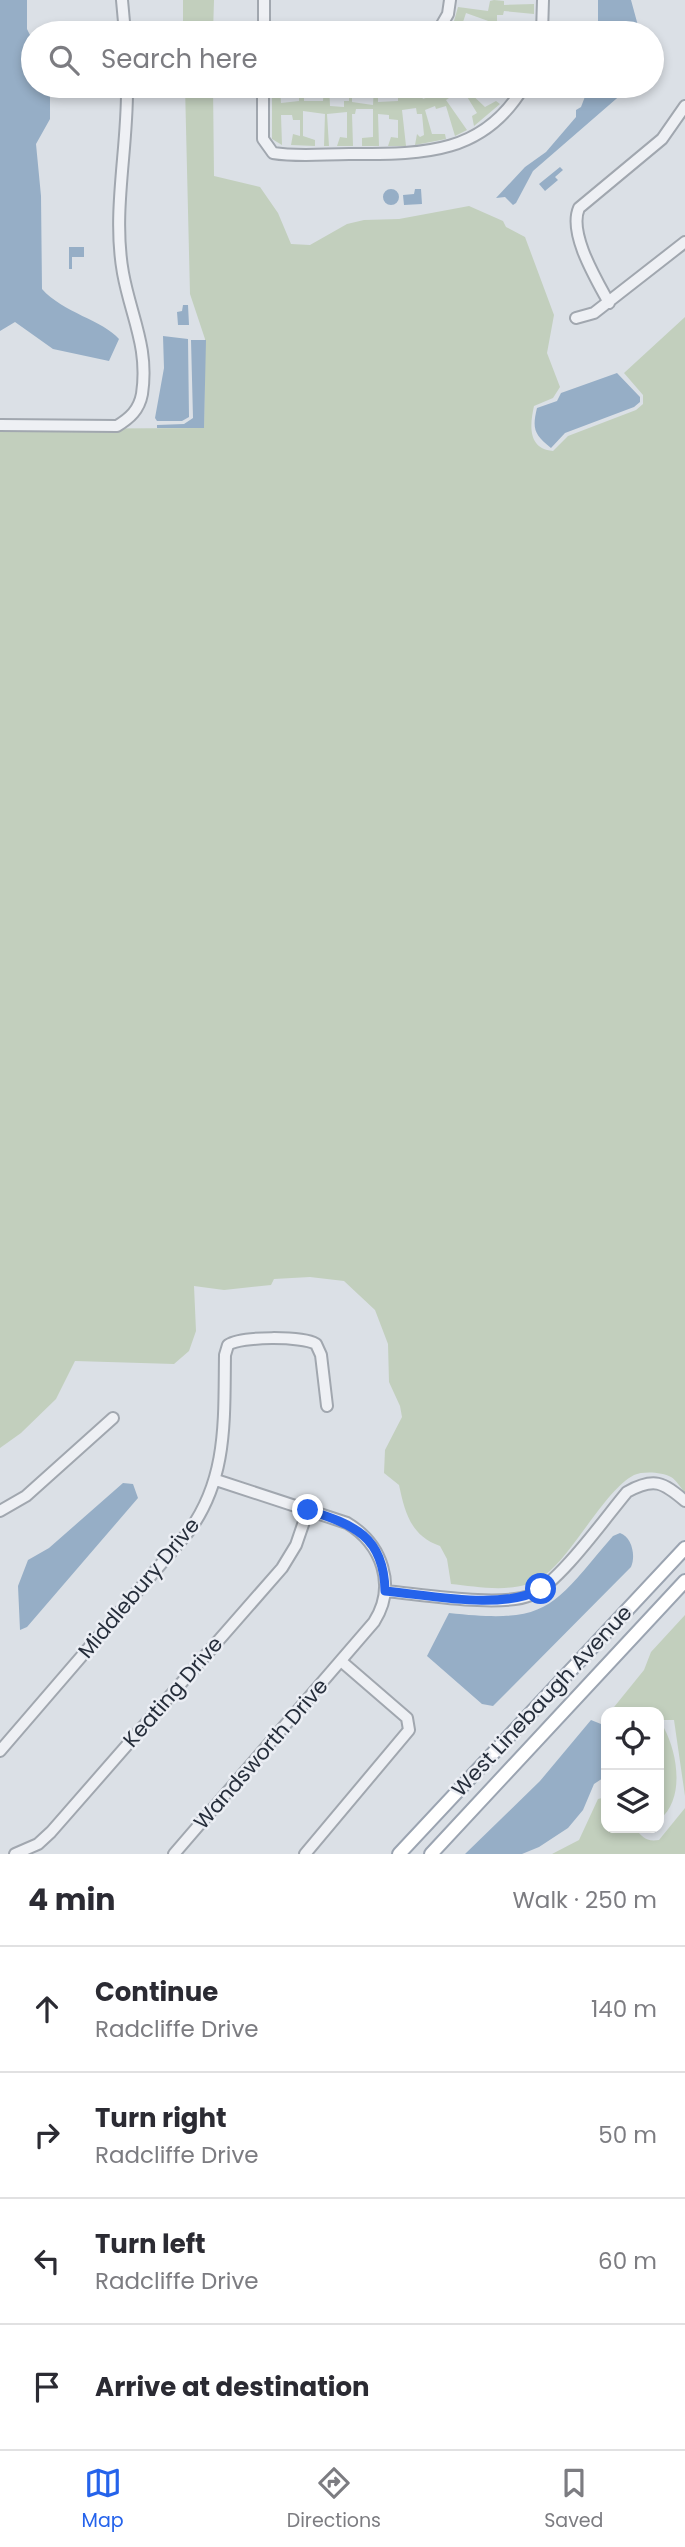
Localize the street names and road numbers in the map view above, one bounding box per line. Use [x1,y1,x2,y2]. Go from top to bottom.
street label: Middlebury Drive [71,1511,206,1664]
street label: West Linebaugh Avenue [445,1598,638,1803]
street label: Keating Drive [116,1630,229,1753]
street label: Wandsworth Drive [187,1672,334,1835]

